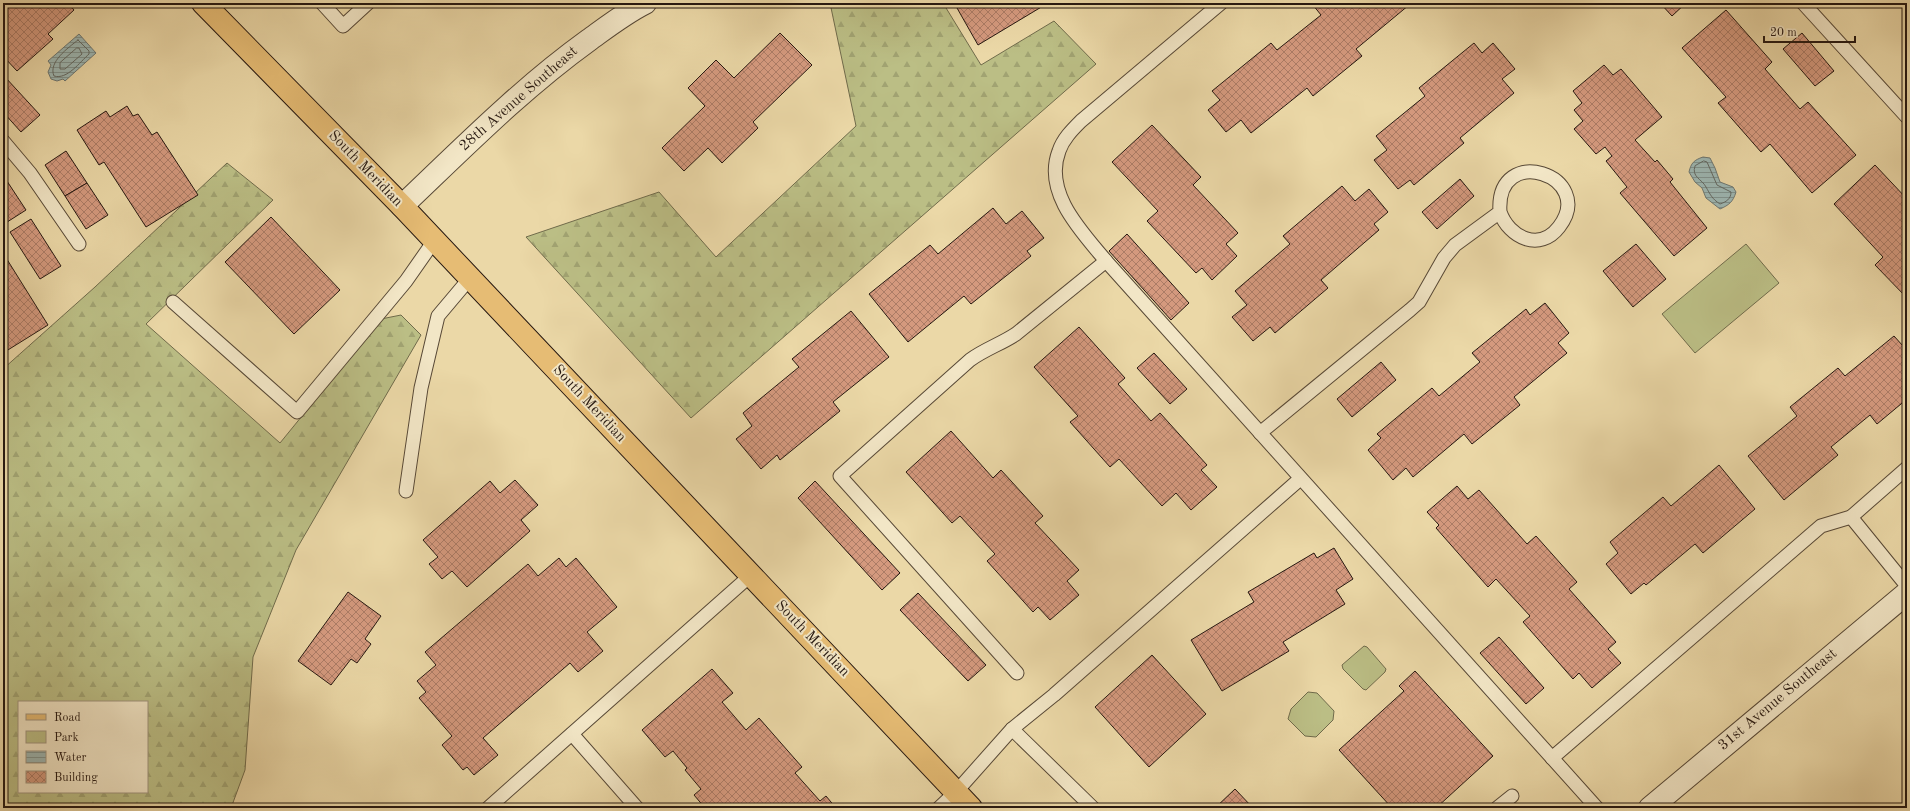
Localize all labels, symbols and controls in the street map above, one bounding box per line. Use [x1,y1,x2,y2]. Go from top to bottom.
scale bar [1764,18,1855,44]
text: 20 m [1770,27,1797,39]
street label: 28th Avenue Southeast [457,44,581,154]
street label: South Meridian [325,128,405,210]
street label: South Meridian [550,363,628,445]
street label: South Meridian [772,598,852,680]
street label: 31st Avenue Southeast [1716,646,1840,754]
legend [18,701,148,793]
text: Road [54,712,81,724]
text: Park [54,732,79,744]
text: Water [54,752,87,764]
text: Building [54,772,98,784]

